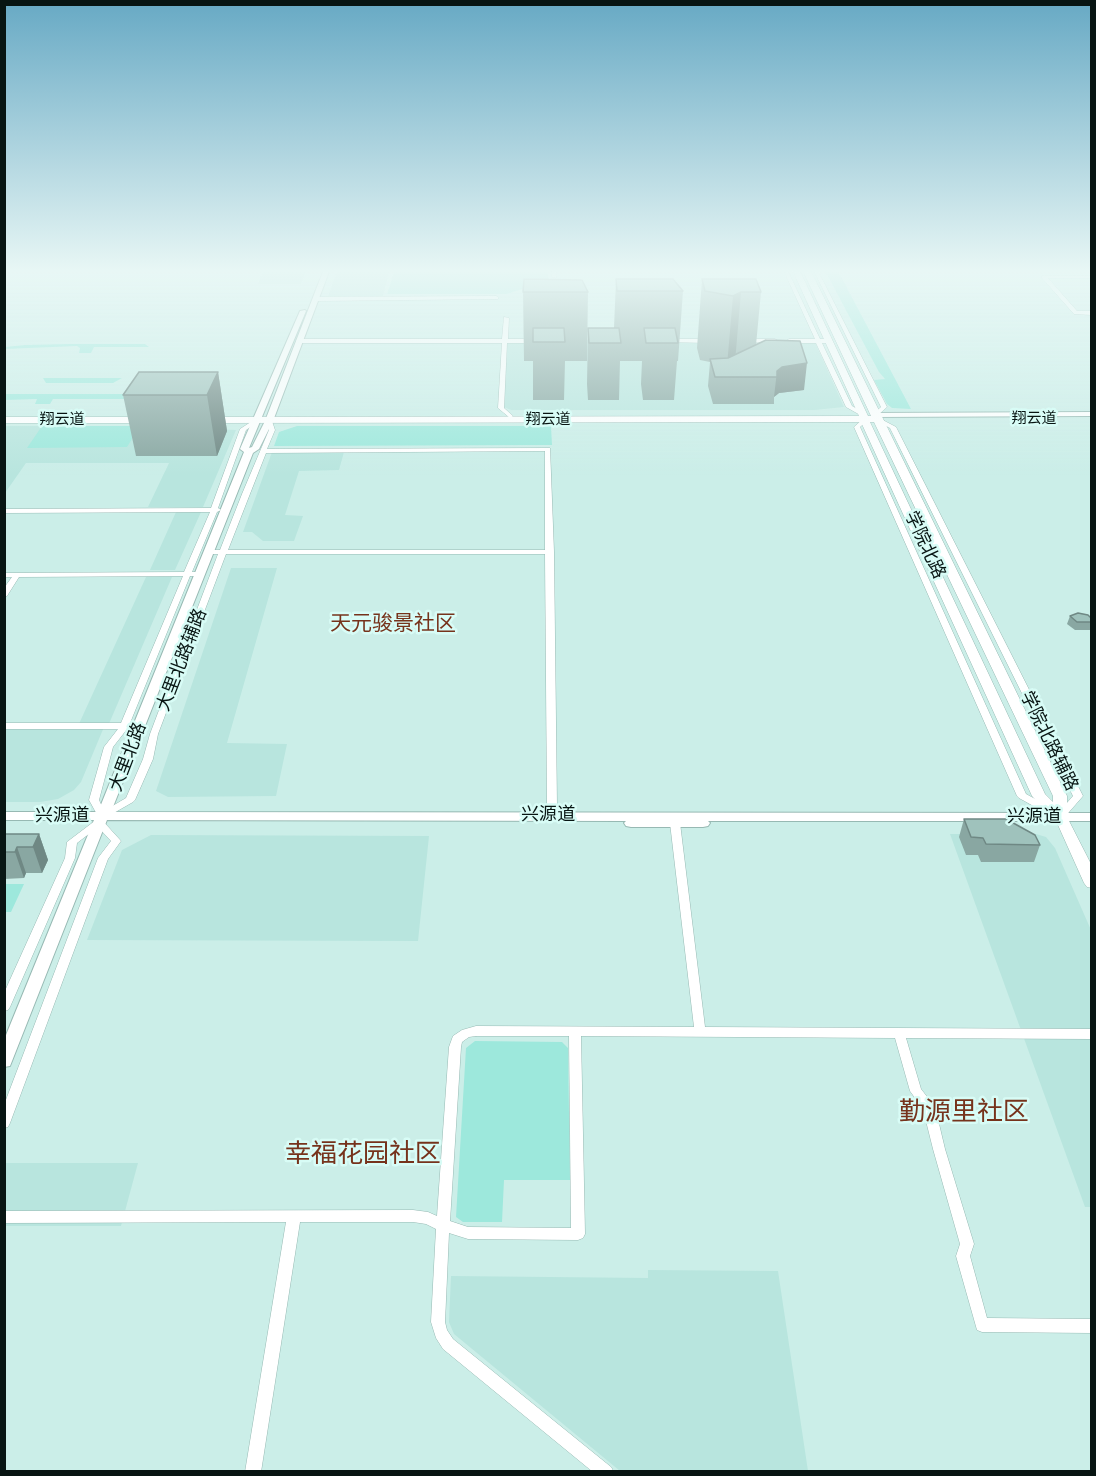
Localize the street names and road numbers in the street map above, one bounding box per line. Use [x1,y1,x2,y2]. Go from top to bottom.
street label: 翔云道 [1012,410,1056,428]
street label: 翔云道 [40,411,84,429]
street label: 翔云道 [526,411,570,429]
street label: 学院北路 [900,508,950,582]
street label: 大里北路辅路 [153,606,211,714]
street label: 学院北路辅路 [1016,688,1082,794]
street label: 大里北路 [105,720,151,794]
street label: 兴源道 [521,804,575,826]
street label: 兴源道 [35,805,89,827]
street label: 兴源道 [1007,806,1061,828]

